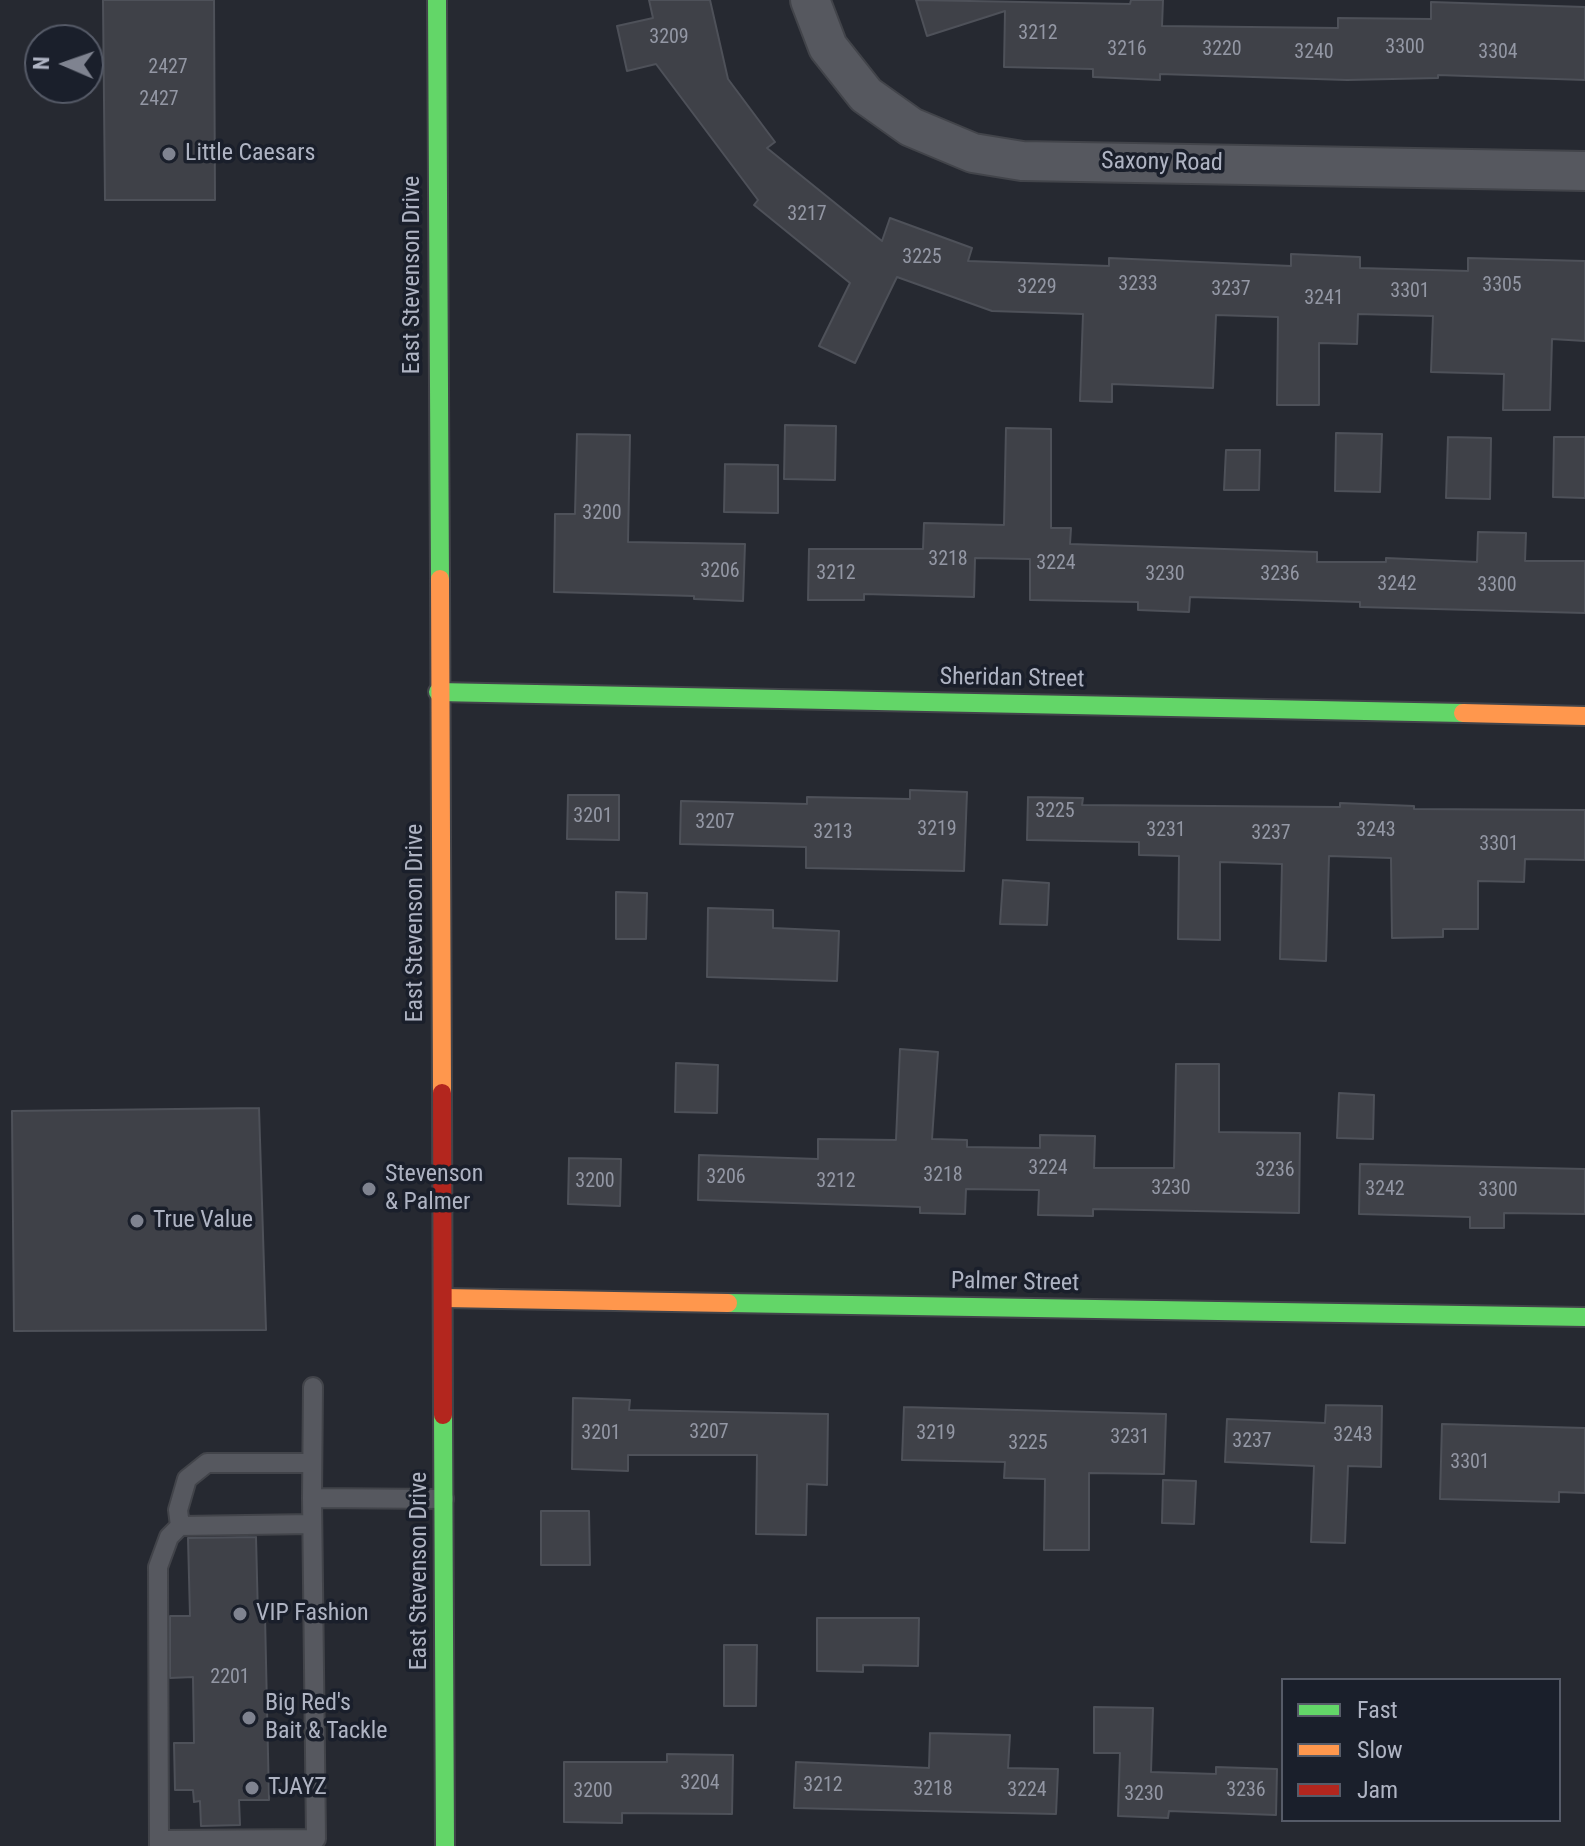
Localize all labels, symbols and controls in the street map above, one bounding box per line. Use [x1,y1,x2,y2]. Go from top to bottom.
house number: 3212 [1018,22,1058,46]
north arrow [24,24,104,104]
house number: 3209 [649,26,689,50]
house number: 3300 [1385,36,1425,60]
house number: 3216 [1107,38,1147,62]
house number: 3220 [1202,38,1242,62]
house number: 3240 [1294,41,1334,65]
house number: 3304 [1478,41,1518,65]
text: N [29,56,54,70]
house number: 2427 [148,56,188,80]
house number: 2427 [139,88,179,112]
place label: Little Caesars [185,140,315,168]
marker: Little Caesars [160,145,178,163]
street label: Saxony Road [1101,148,1223,178]
street label: East Stevenson Drive [399,176,427,374]
house number: 3217 [787,203,827,227]
house number: 3225 [902,246,942,270]
house number: 3233 [1118,273,1158,297]
house number: 3305 [1482,274,1522,298]
house number: 3229 [1017,276,1057,300]
house number: 3237 [1211,278,1251,302]
house number: 3301 [1390,280,1430,304]
house number: 3241 [1304,287,1344,311]
house number: 3200 [582,502,622,526]
house number: 3218 [928,548,968,572]
house number: 3224 [1036,552,1076,576]
house number: 3206 [700,560,740,584]
house number: 3212 [816,562,856,586]
house number: 3230 [1145,563,1185,587]
house number: 3236 [1260,563,1300,587]
house number: 3242 [1377,573,1417,597]
house number: 3300 [1477,574,1517,598]
street label: Sheridan Street [939,663,1085,695]
house number: 3225 [1035,800,1075,824]
house number: 3201 [573,805,613,829]
house number: 3207 [695,811,735,835]
house number: 3219 [917,818,957,842]
house number: 3231 [1146,819,1186,843]
house number: 3243 [1356,819,1396,843]
house number: 3213 [813,821,853,845]
house number: 3237 [1251,822,1291,846]
street label: East Stevenson Drive [402,824,430,1022]
house number: 3301 [1479,833,1519,857]
house number: 3224 [1028,1157,1068,1181]
house number: 3236 [1255,1159,1295,1183]
place label: Stevenson & Palmer [385,1161,483,1217]
house number: 3218 [923,1164,963,1188]
house number: 3206 [706,1166,746,1190]
house number: 3200 [575,1170,615,1194]
house number: 3212 [816,1170,856,1194]
house number: 3230 [1151,1177,1191,1201]
house number: 3242 [1365,1178,1405,1202]
house number: 3300 [1478,1179,1518,1203]
marker: Stevenson & Palmer [360,1180,378,1198]
place label: True Value [153,1207,253,1235]
marker: True Value [128,1212,146,1230]
street label: Palmer Street [950,1267,1080,1299]
house number: 3207 [689,1421,729,1445]
house number: 3201 [581,1422,621,1446]
house number: 3219 [916,1422,956,1446]
house number: 3243 [1333,1424,1373,1448]
house number: 3231 [1110,1426,1150,1450]
house number: 3237 [1232,1430,1272,1454]
house number: 3225 [1008,1432,1048,1456]
house number: 3301 [1450,1451,1490,1475]
street label: East Stevenson Drive [406,1472,434,1670]
place label: VIP Fashion [256,1600,369,1628]
marker: VIP Fashion [231,1605,249,1623]
house number: 2201 [210,1666,250,1690]
legend [1281,1678,1561,1822]
place label: Big Red's Bait & Tackle [265,1690,388,1746]
text: Fast [1357,1696,1398,1724]
marker: Big Red's Bait & Tackle [240,1709,258,1727]
text: Slow [1357,1736,1403,1764]
house number: 3204 [680,1772,720,1796]
place label: TJAYZ [268,1774,327,1802]
house number: 3212 [803,1774,843,1798]
text: Jam [1357,1776,1398,1804]
house number: 3218 [913,1778,953,1802]
marker: TJAYZ [243,1779,261,1797]
house number: 3224 [1007,1779,1047,1803]
house number: 3236 [1226,1779,1266,1803]
house number: 3200 [573,1780,613,1804]
house number: 3230 [1124,1783,1164,1807]

